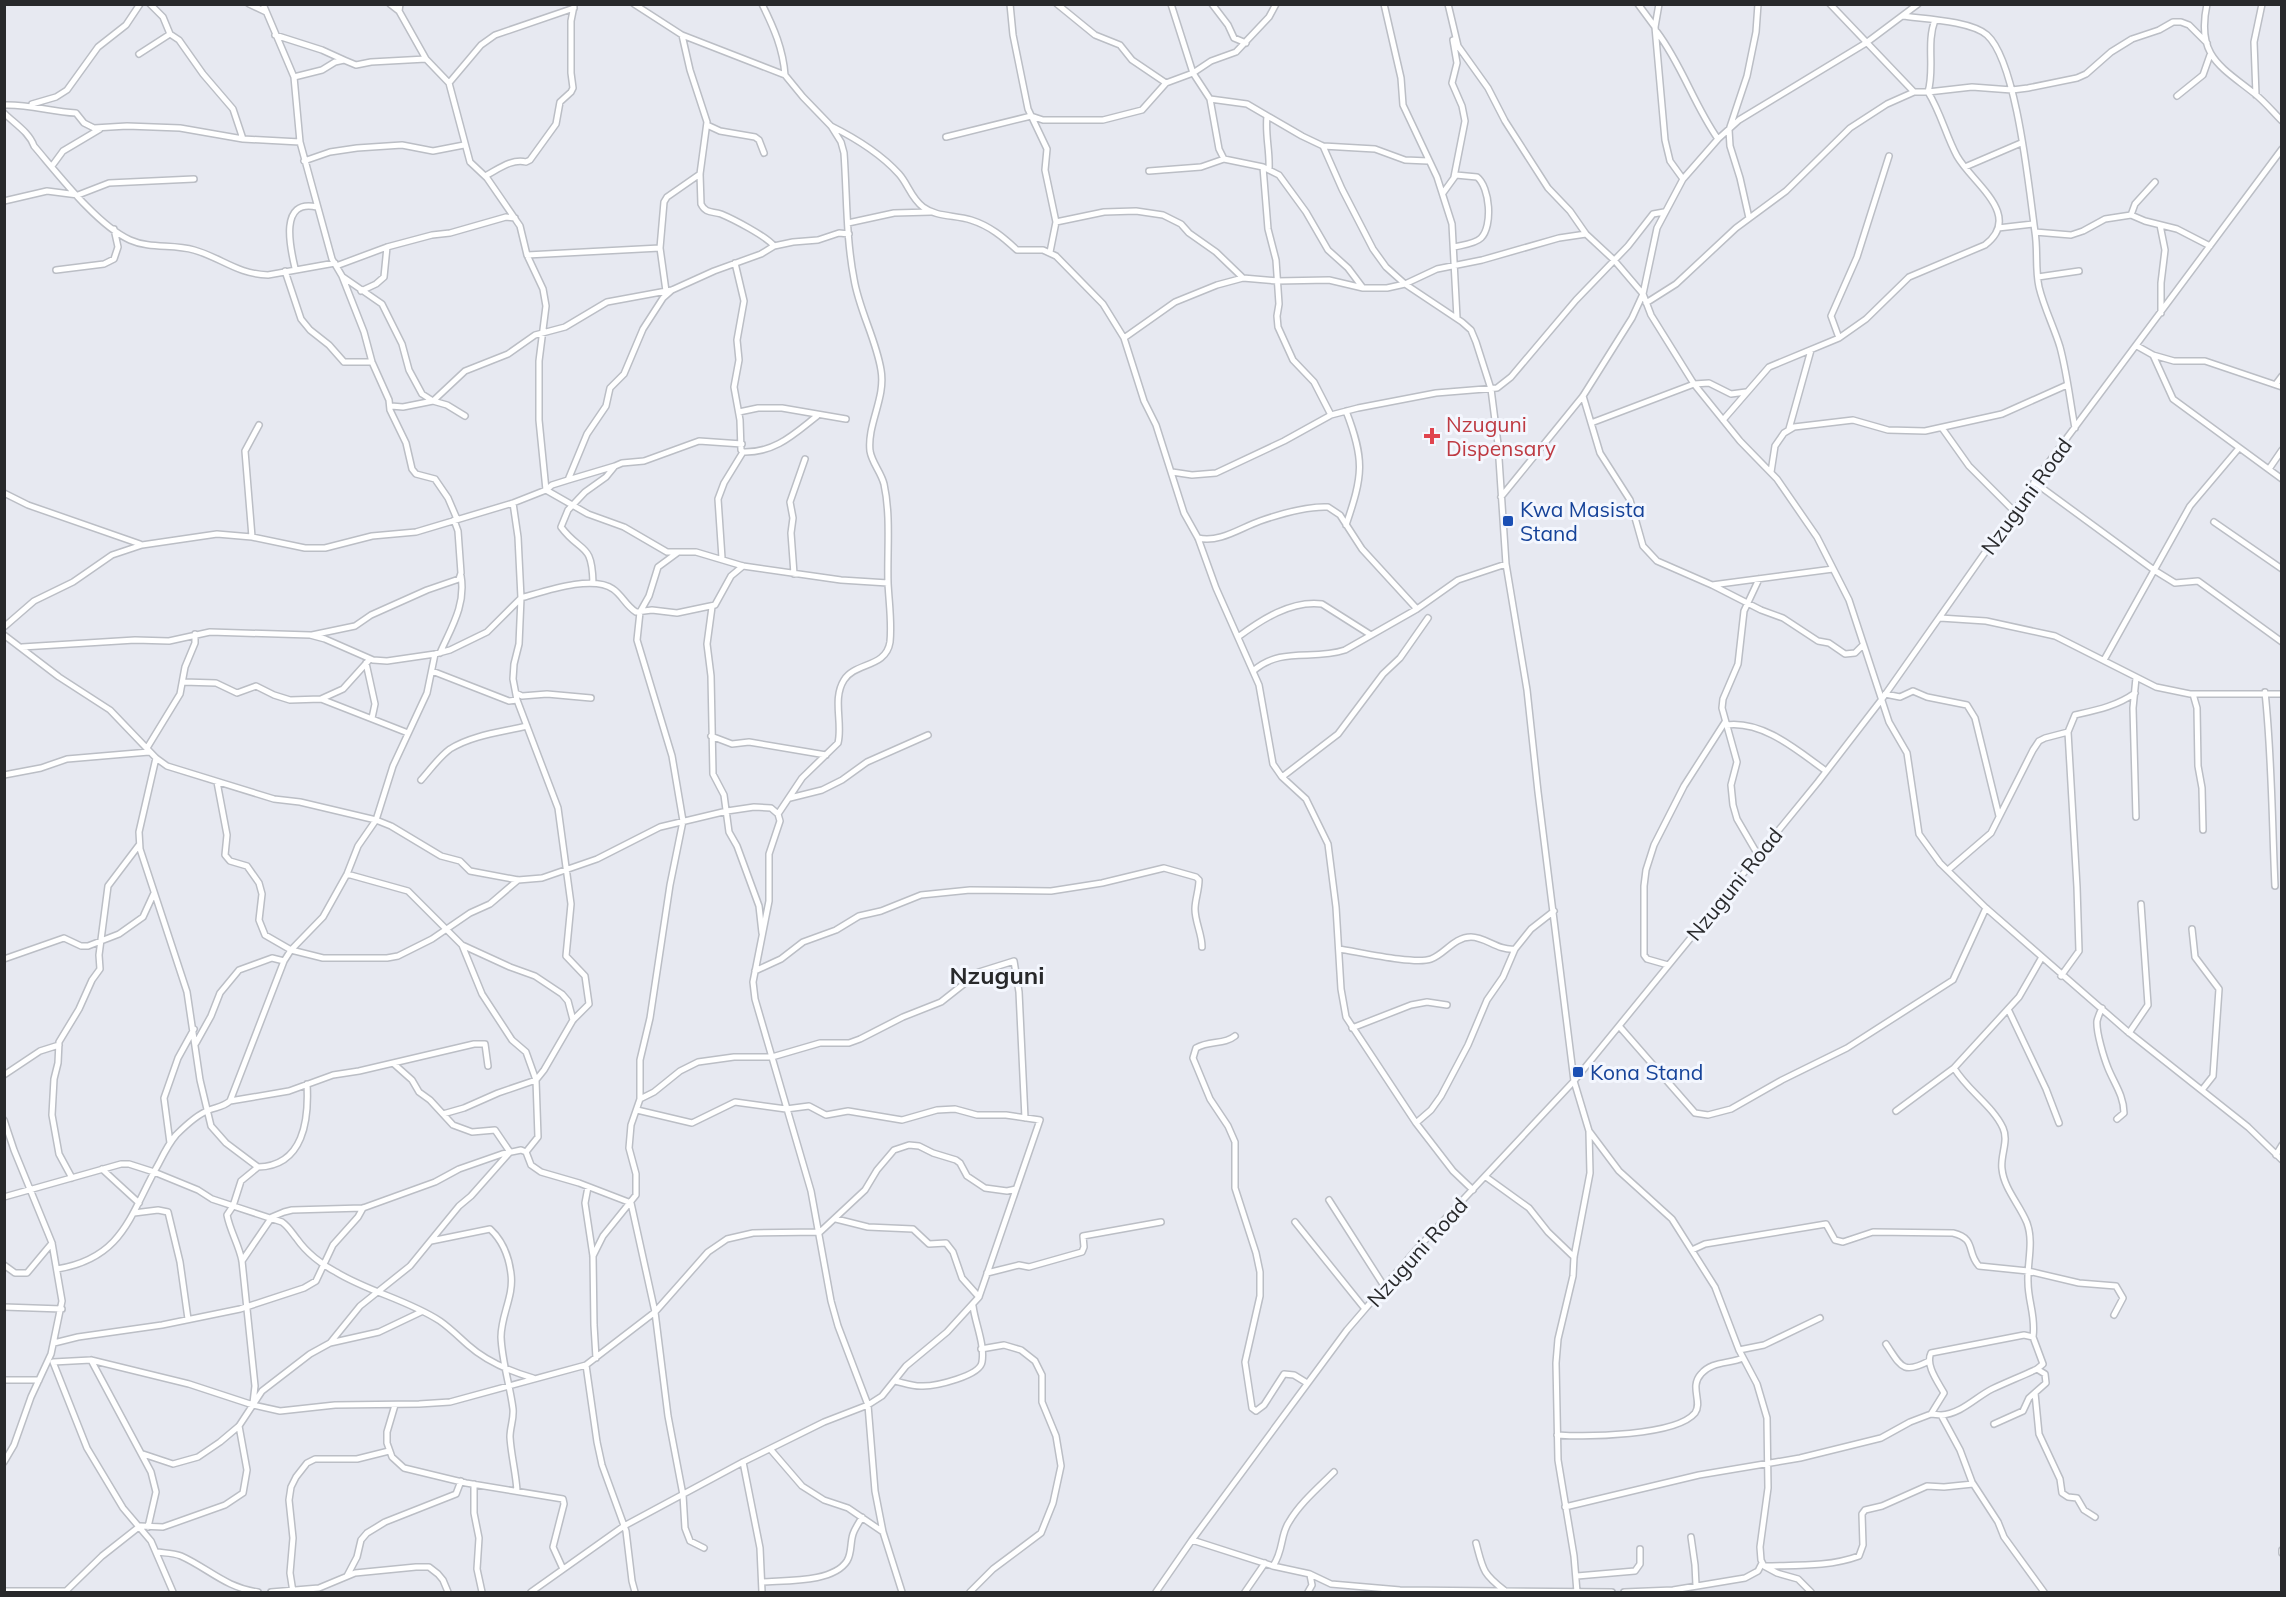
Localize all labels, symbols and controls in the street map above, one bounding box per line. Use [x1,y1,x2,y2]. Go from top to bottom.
place label: Nzuguni Dispensary [1446,411,1556,461]
marker: Nzuguni Dispensary [1423,427,1441,445]
street label: Nzuguni Road [1975,433,2077,559]
place label: Kwa Masista Stand [1520,496,1645,546]
marker: Kwa Masista Stand [1501,514,1515,528]
street label: Nzuguni Road [1681,822,1787,946]
district label: Nzuguni [949,960,1045,990]
place label: Kona Stand [1590,1059,1703,1085]
marker: Kona Stand [1571,1065,1585,1079]
street label: Nzuguni Road [1361,1192,1473,1312]

